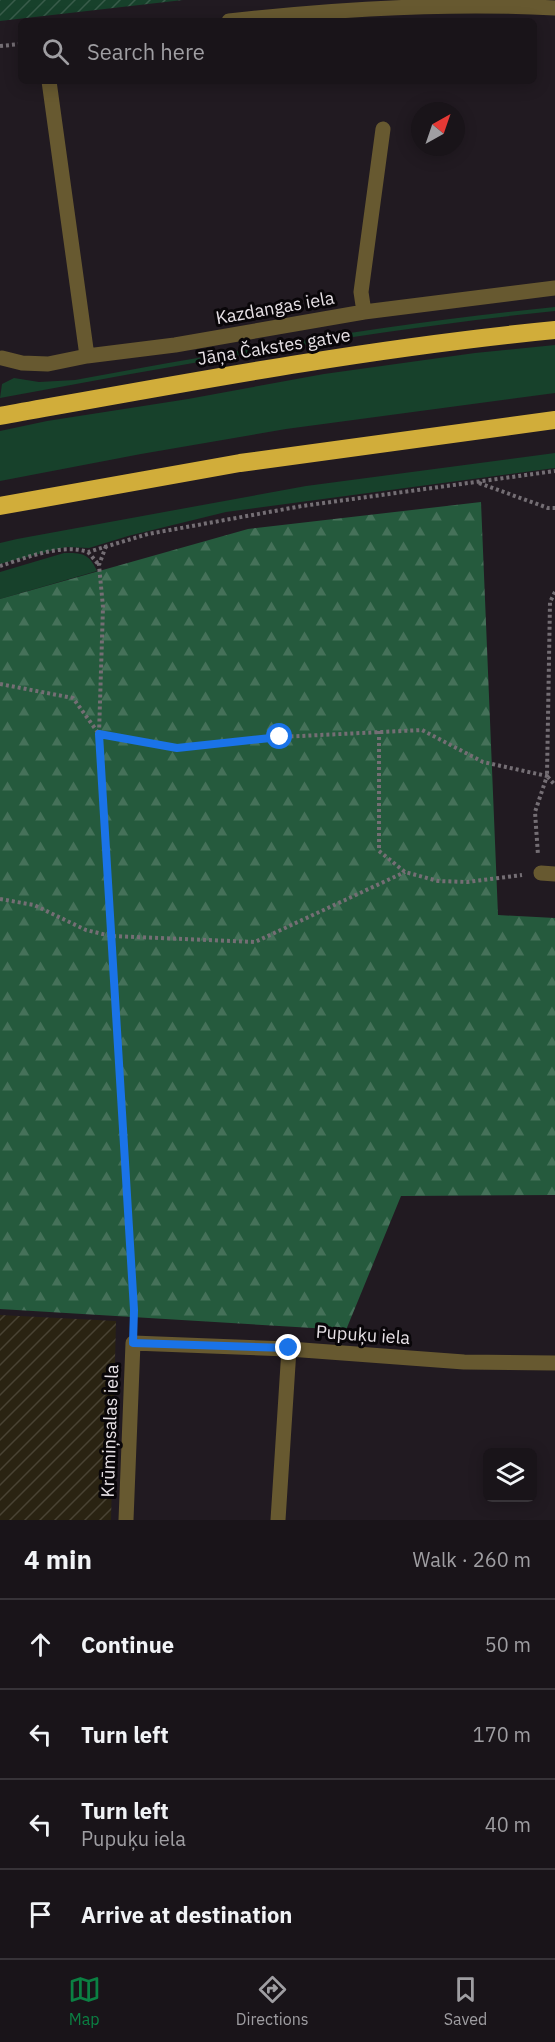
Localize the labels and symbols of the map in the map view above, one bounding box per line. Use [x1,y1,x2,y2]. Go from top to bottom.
north arrow [411,102,465,156]
street label: Kazdangas iela [214,286,336,329]
street label: Jāņa Čakstes gatve [196,322,352,370]
route start [266,723,292,749]
street label: Pupuķu iela [315,1320,411,1349]
route end [275,1334,301,1360]
street label: Krūmiņsalas iela [96,1364,123,1498]

